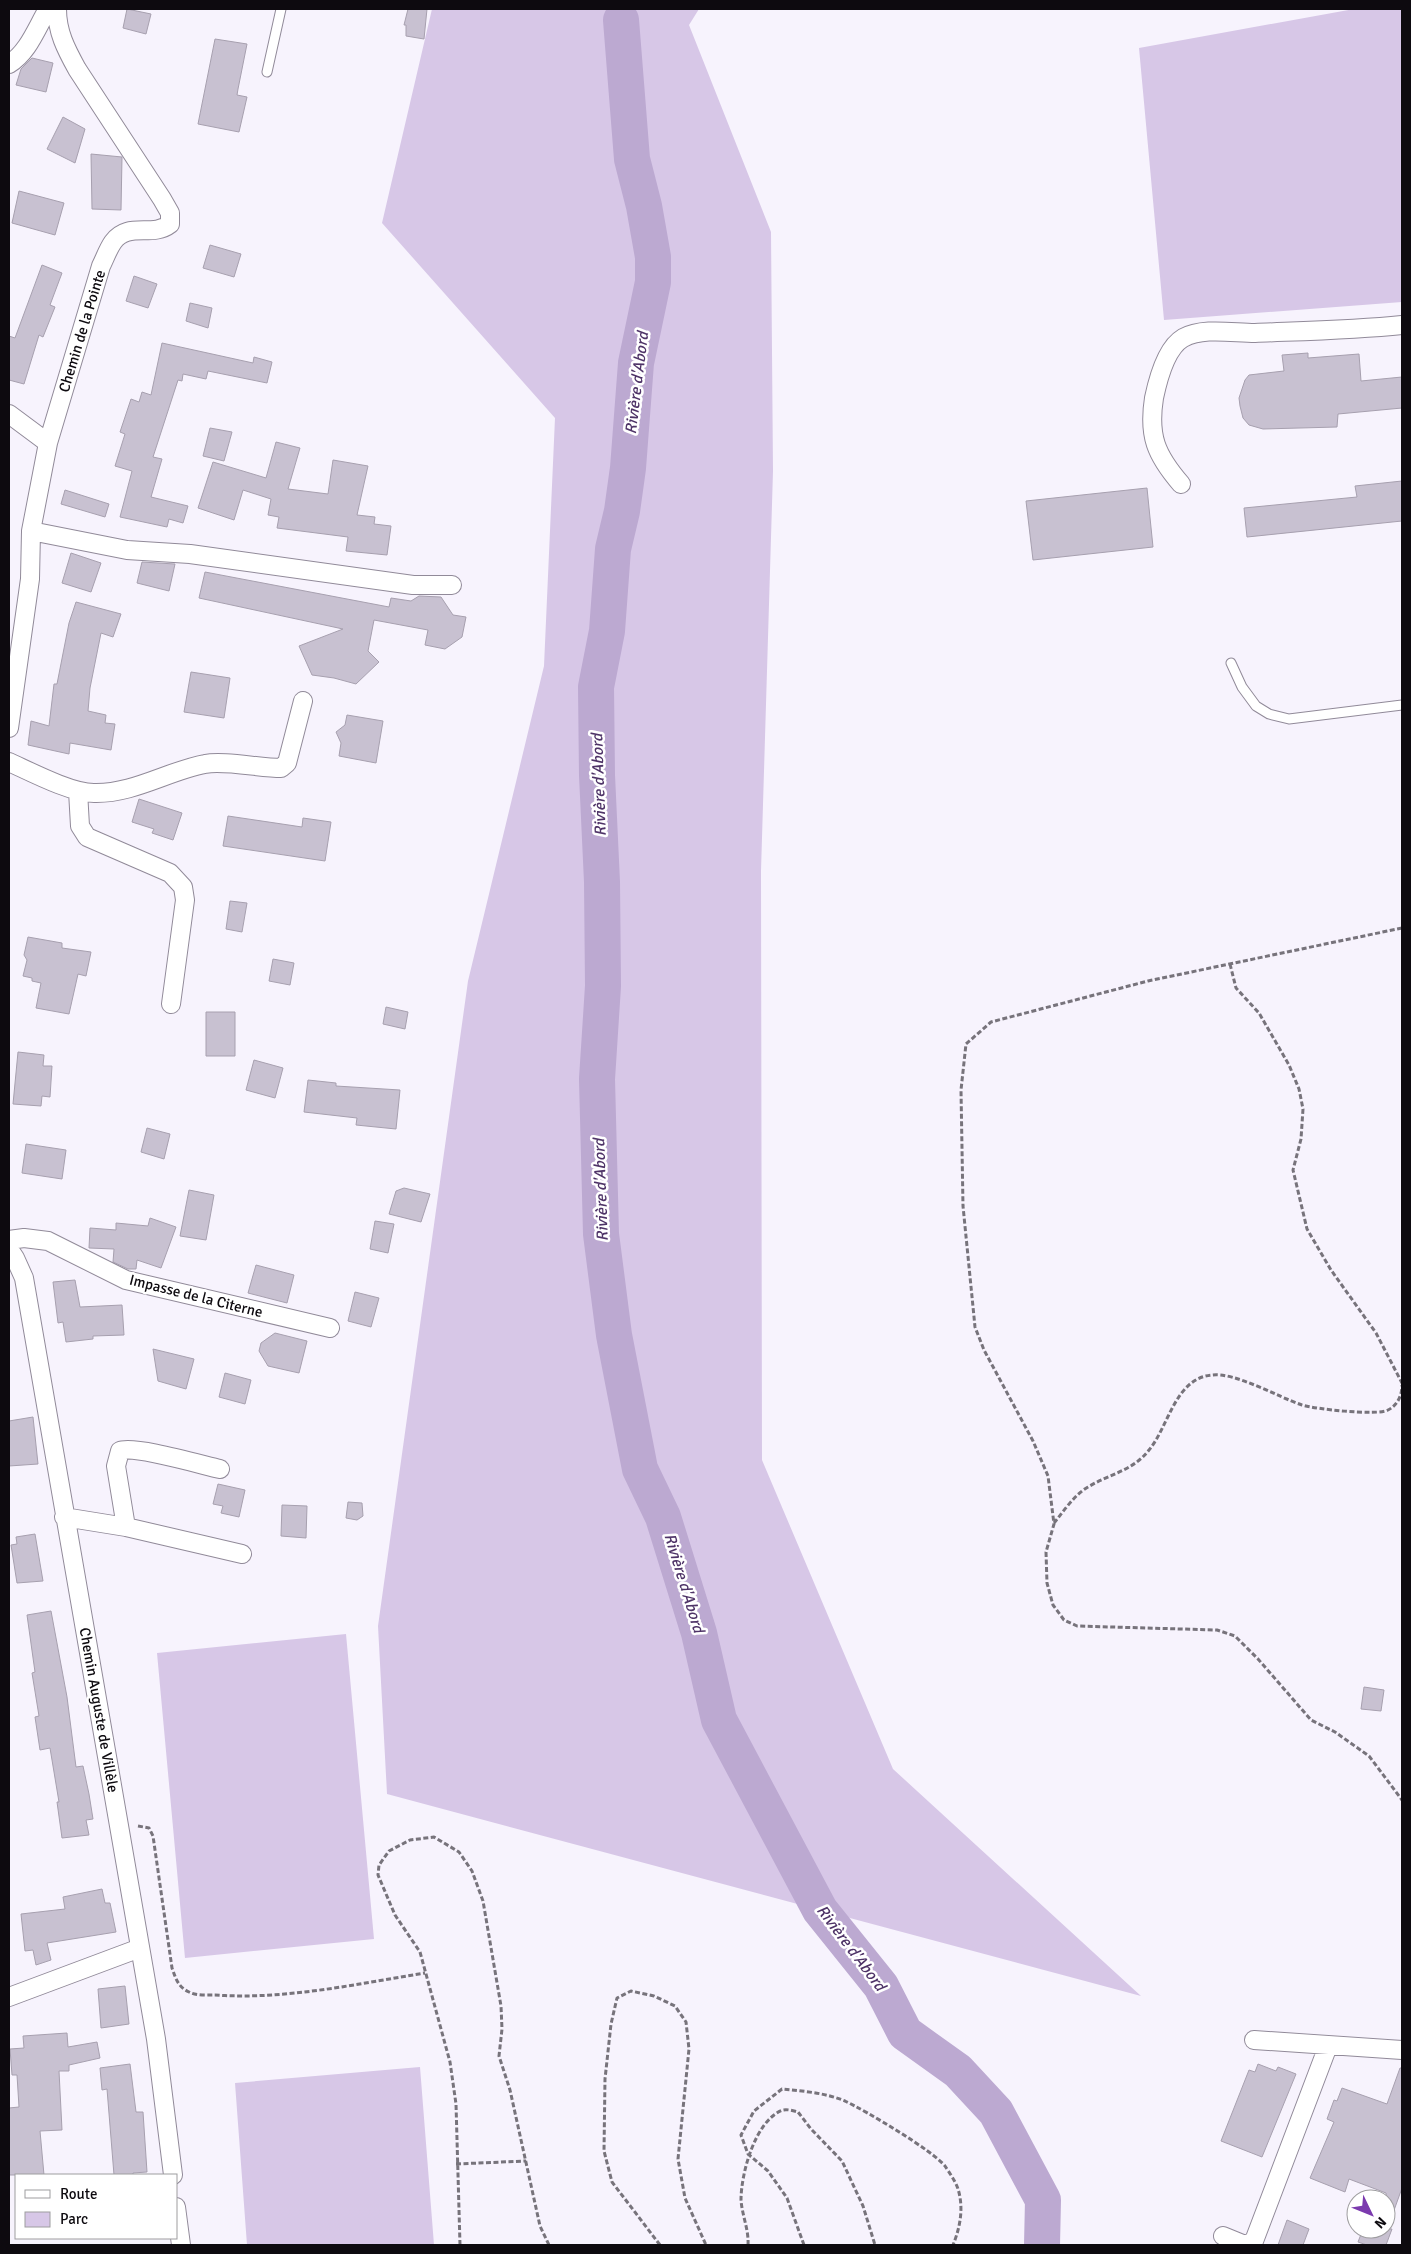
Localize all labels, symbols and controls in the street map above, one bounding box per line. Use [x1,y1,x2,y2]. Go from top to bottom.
street label: Chemin de la Pointe [55,268,109,394]
water label: Rivière d'Abord [621,328,653,435]
water label: Rivière d'Abord [587,731,611,837]
water label: Rivière d'Abord [589,1136,613,1242]
street label: Impasse de la Citerne [127,1271,265,1321]
water label: Rivière d'Abord [659,1531,709,1638]
street label: Chemin Auguste de Villèle [76,1626,122,1794]
water label: Rivière d'Abord [812,1901,891,1997]
legend [15,2174,178,2239]
text: Route [60,2185,97,2203]
north arrow [1346,2189,1396,2239]
text: Parc [60,2210,88,2228]
text: N [1371,2213,1390,2232]

